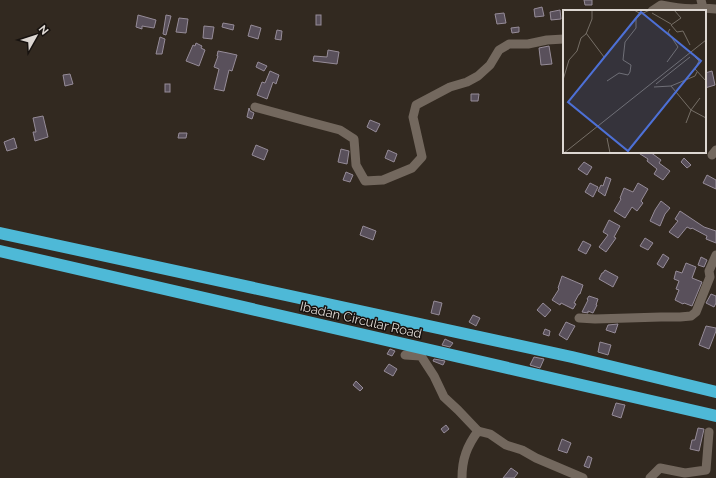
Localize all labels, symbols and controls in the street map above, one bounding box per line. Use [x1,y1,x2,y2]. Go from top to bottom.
inset map [563,10,706,153]
north arrow [16,16,56,56]
text: N [36,23,51,37]
street label: Ibadan Circular Road [299,299,423,341]

